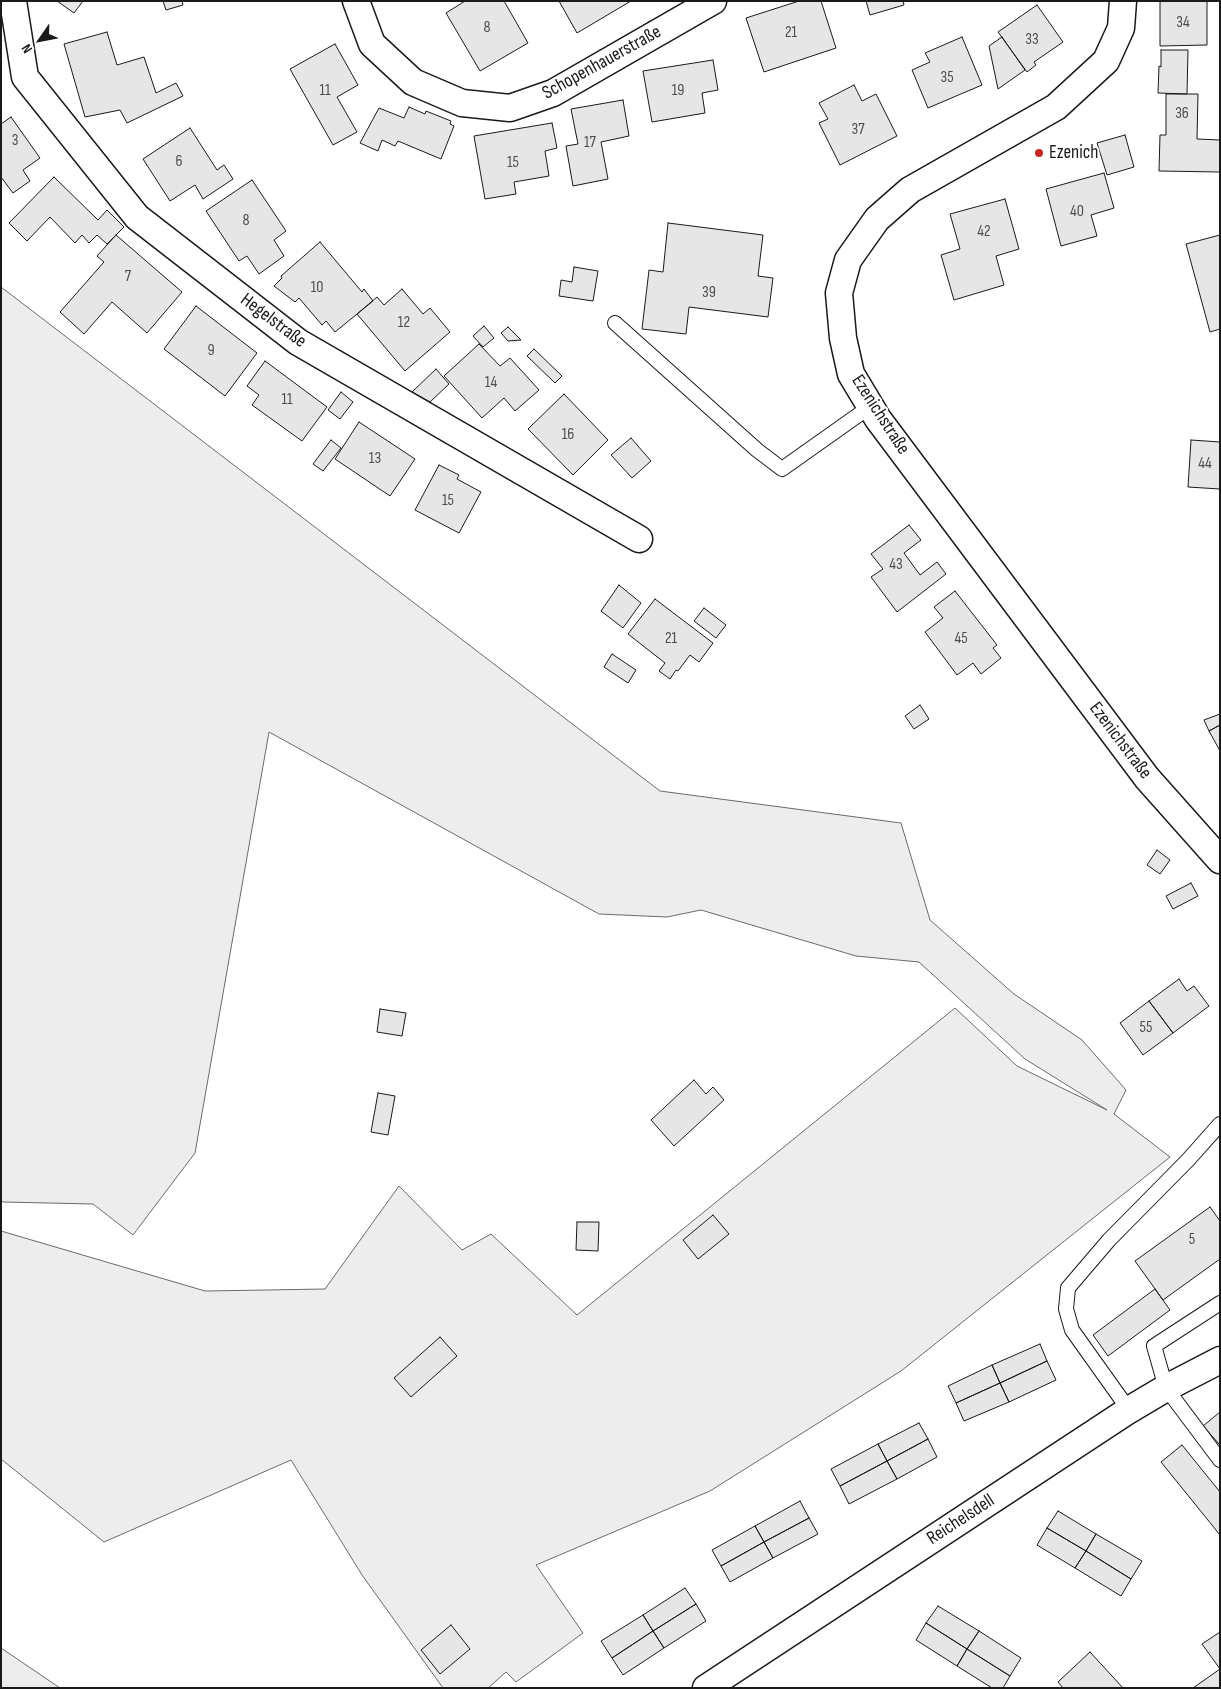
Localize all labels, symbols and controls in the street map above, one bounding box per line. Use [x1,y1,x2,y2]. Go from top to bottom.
house number: 34 [1176,13,1190,33]
north arrow [15,15,65,65]
house number: 8 [483,18,491,38]
street label: Schopenhauerstraße [539,21,665,105]
house number: 21 [785,23,797,43]
house number: 33 [1025,30,1039,50]
text: N [18,41,36,56]
house number: 35 [940,68,954,88]
house number: 11 [319,81,331,101]
house number: 19 [672,81,684,101]
house number: 36 [1175,104,1189,124]
house number: 37 [851,120,865,140]
house number: 3 [12,131,18,151]
house number: 17 [584,133,596,153]
place label: Ezenich [1049,142,1098,164]
marker: Ezenich [1033,147,1045,159]
house number: 6 [175,152,183,172]
house number: 15 [507,153,519,173]
house number: 40 [1070,202,1084,222]
house number: 8 [242,211,250,231]
house number: 42 [977,222,991,242]
house number: 7 [125,267,131,287]
house number: 10 [311,278,323,298]
house number: 39 [702,283,716,303]
street label: Hegelstraße [236,289,310,353]
house number: 12 [398,313,410,333]
house number: 9 [207,341,215,361]
street label: Ezenichstraße [846,371,914,459]
house number: 14 [485,373,497,393]
house number: 11 [281,390,293,410]
house number: 16 [562,425,574,445]
house number: 13 [369,449,381,469]
house number: 44 [1198,454,1212,474]
house number: 15 [442,491,454,511]
house number: 43 [889,555,903,575]
house number: 21 [665,629,677,649]
house number: 45 [954,629,968,649]
street label: Ezenichstraße [1084,698,1156,784]
house number: 55 [1140,1018,1152,1038]
house number: 5 [1189,1230,1195,1250]
street label: Reichelsdell [923,1490,999,1550]

